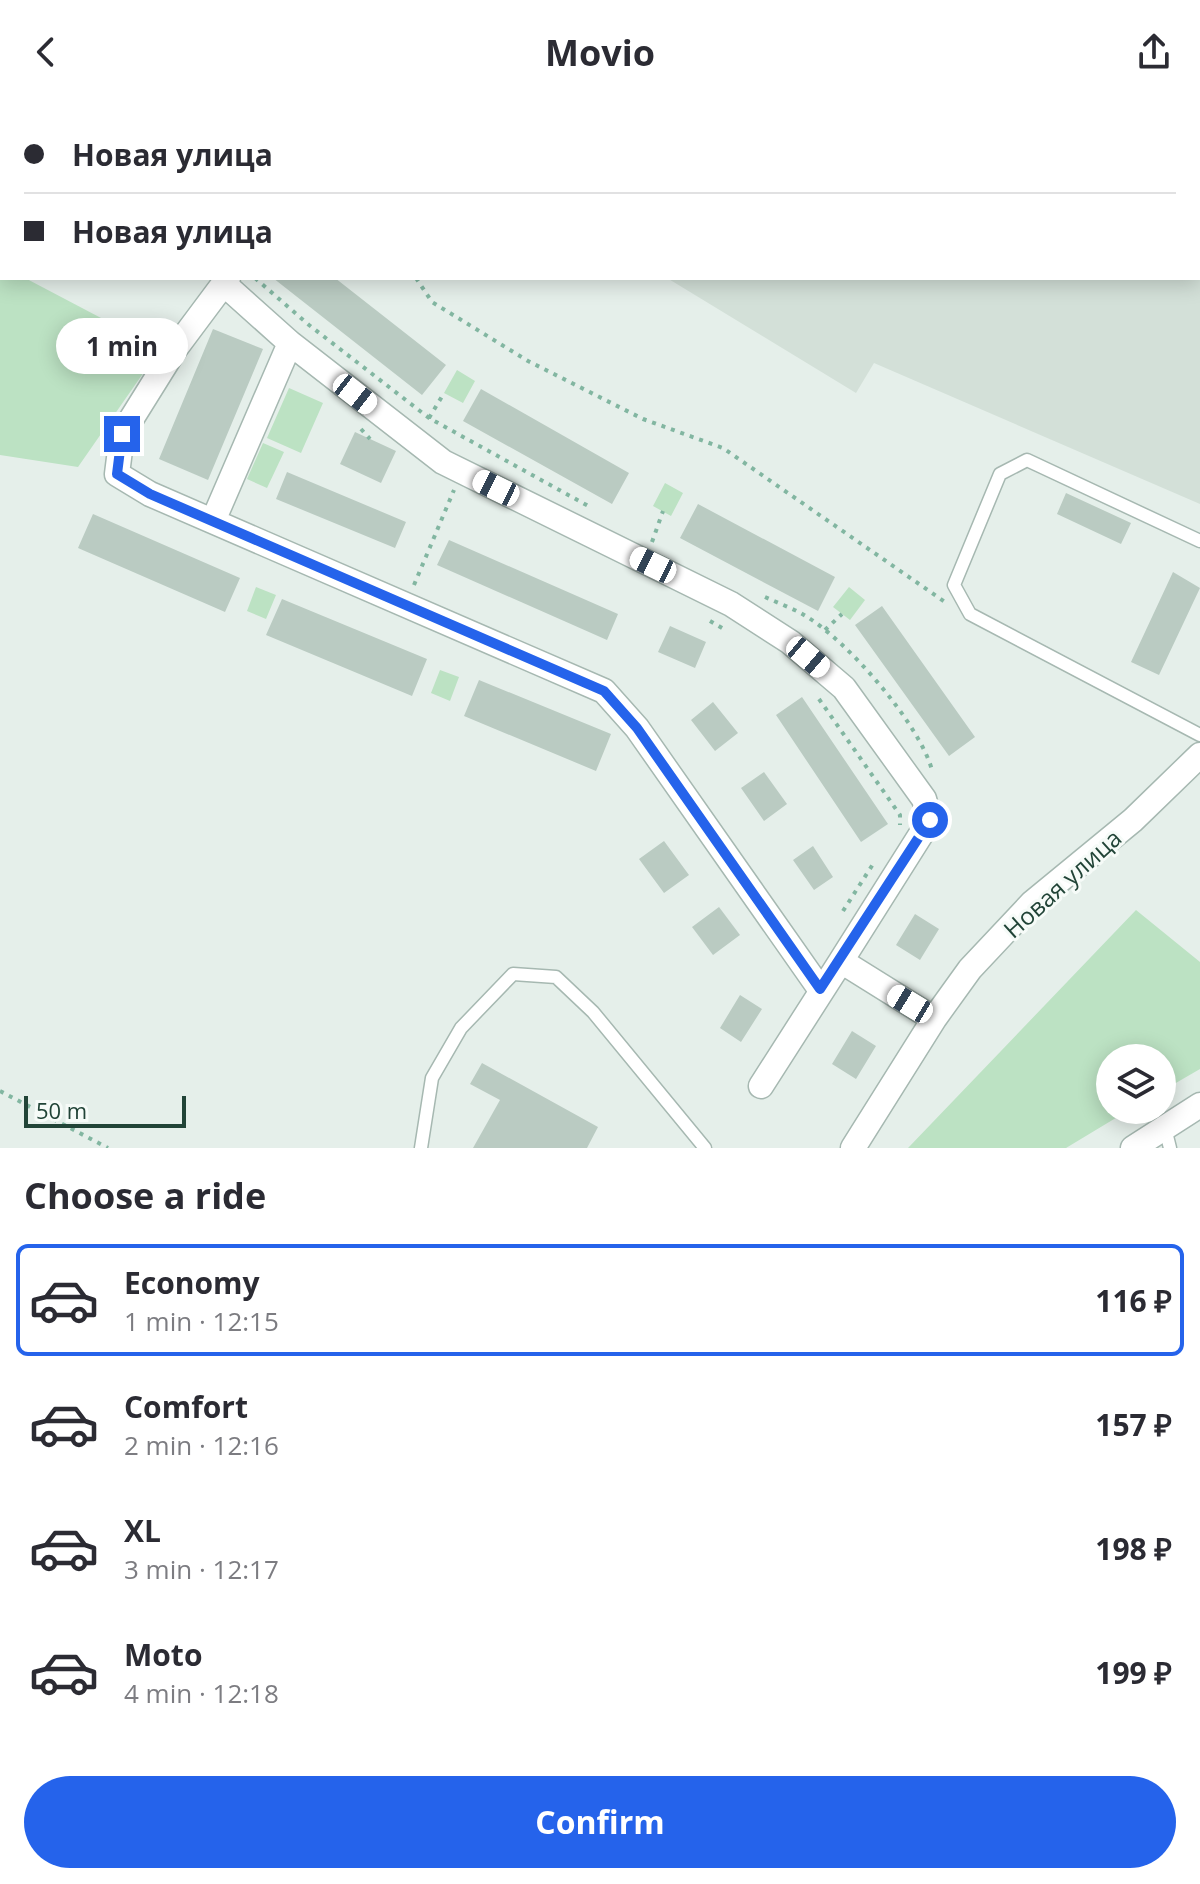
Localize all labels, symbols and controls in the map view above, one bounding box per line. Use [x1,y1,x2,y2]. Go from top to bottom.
text: Movio [545,28,655,77]
icon: back [24,30,68,74]
icon: share [1132,30,1176,74]
text: Новая улица [72,134,273,175]
text: Новая улица [72,211,273,252]
callout: 1 min [56,318,188,374]
text: 1 min [86,328,158,364]
car [329,370,381,418]
route end [104,416,140,452]
car [469,467,523,509]
car [626,544,680,586]
car [782,632,834,682]
route start [912,802,948,838]
street label: Новая улица [996,821,1128,945]
car [883,981,937,1027]
map controls [1096,1044,1176,1124]
button: layers [1096,1044,1176,1124]
scale bar [24,1092,186,1128]
text: 50 m [36,1095,87,1125]
text: Choose a ride [24,1171,266,1220]
text: Economy [124,1262,260,1303]
icon: car [28,1264,100,1336]
text: 116 ₽ [1095,1280,1172,1321]
text: 1 min · 12:15 [124,1303,279,1339]
text: Comfort [124,1386,248,1427]
icon: car [28,1388,100,1460]
text: 157 ₽ [1095,1404,1172,1445]
text: 2 min · 12:16 [124,1427,279,1463]
text: XL [124,1510,161,1551]
icon: car [28,1512,100,1584]
text: 198 ₽ [1095,1528,1172,1569]
text: 3 min · 12:17 [124,1551,279,1587]
text: Moto [124,1634,202,1675]
icon: car [28,1636,100,1708]
text: 199 ₽ [1095,1652,1172,1693]
text: 4 min · 12:18 [124,1675,279,1711]
button: Confirm [24,1776,1176,1868]

